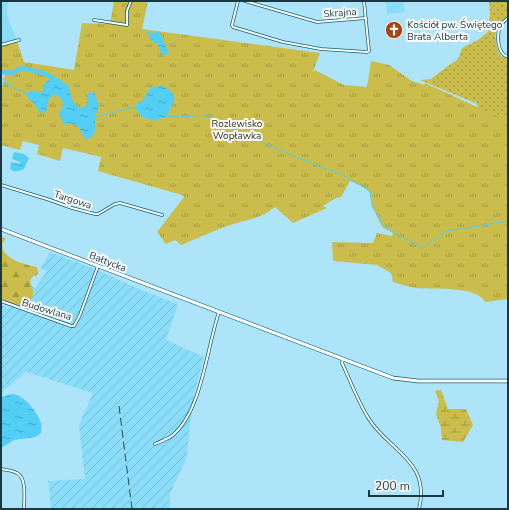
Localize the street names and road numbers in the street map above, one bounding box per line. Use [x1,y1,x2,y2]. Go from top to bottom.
street label: Skrajna [323,5,357,21]
street label: Targowa [52,187,93,213]
street label: Bałtycka [87,248,128,275]
street label: Budowlana [20,296,73,324]

